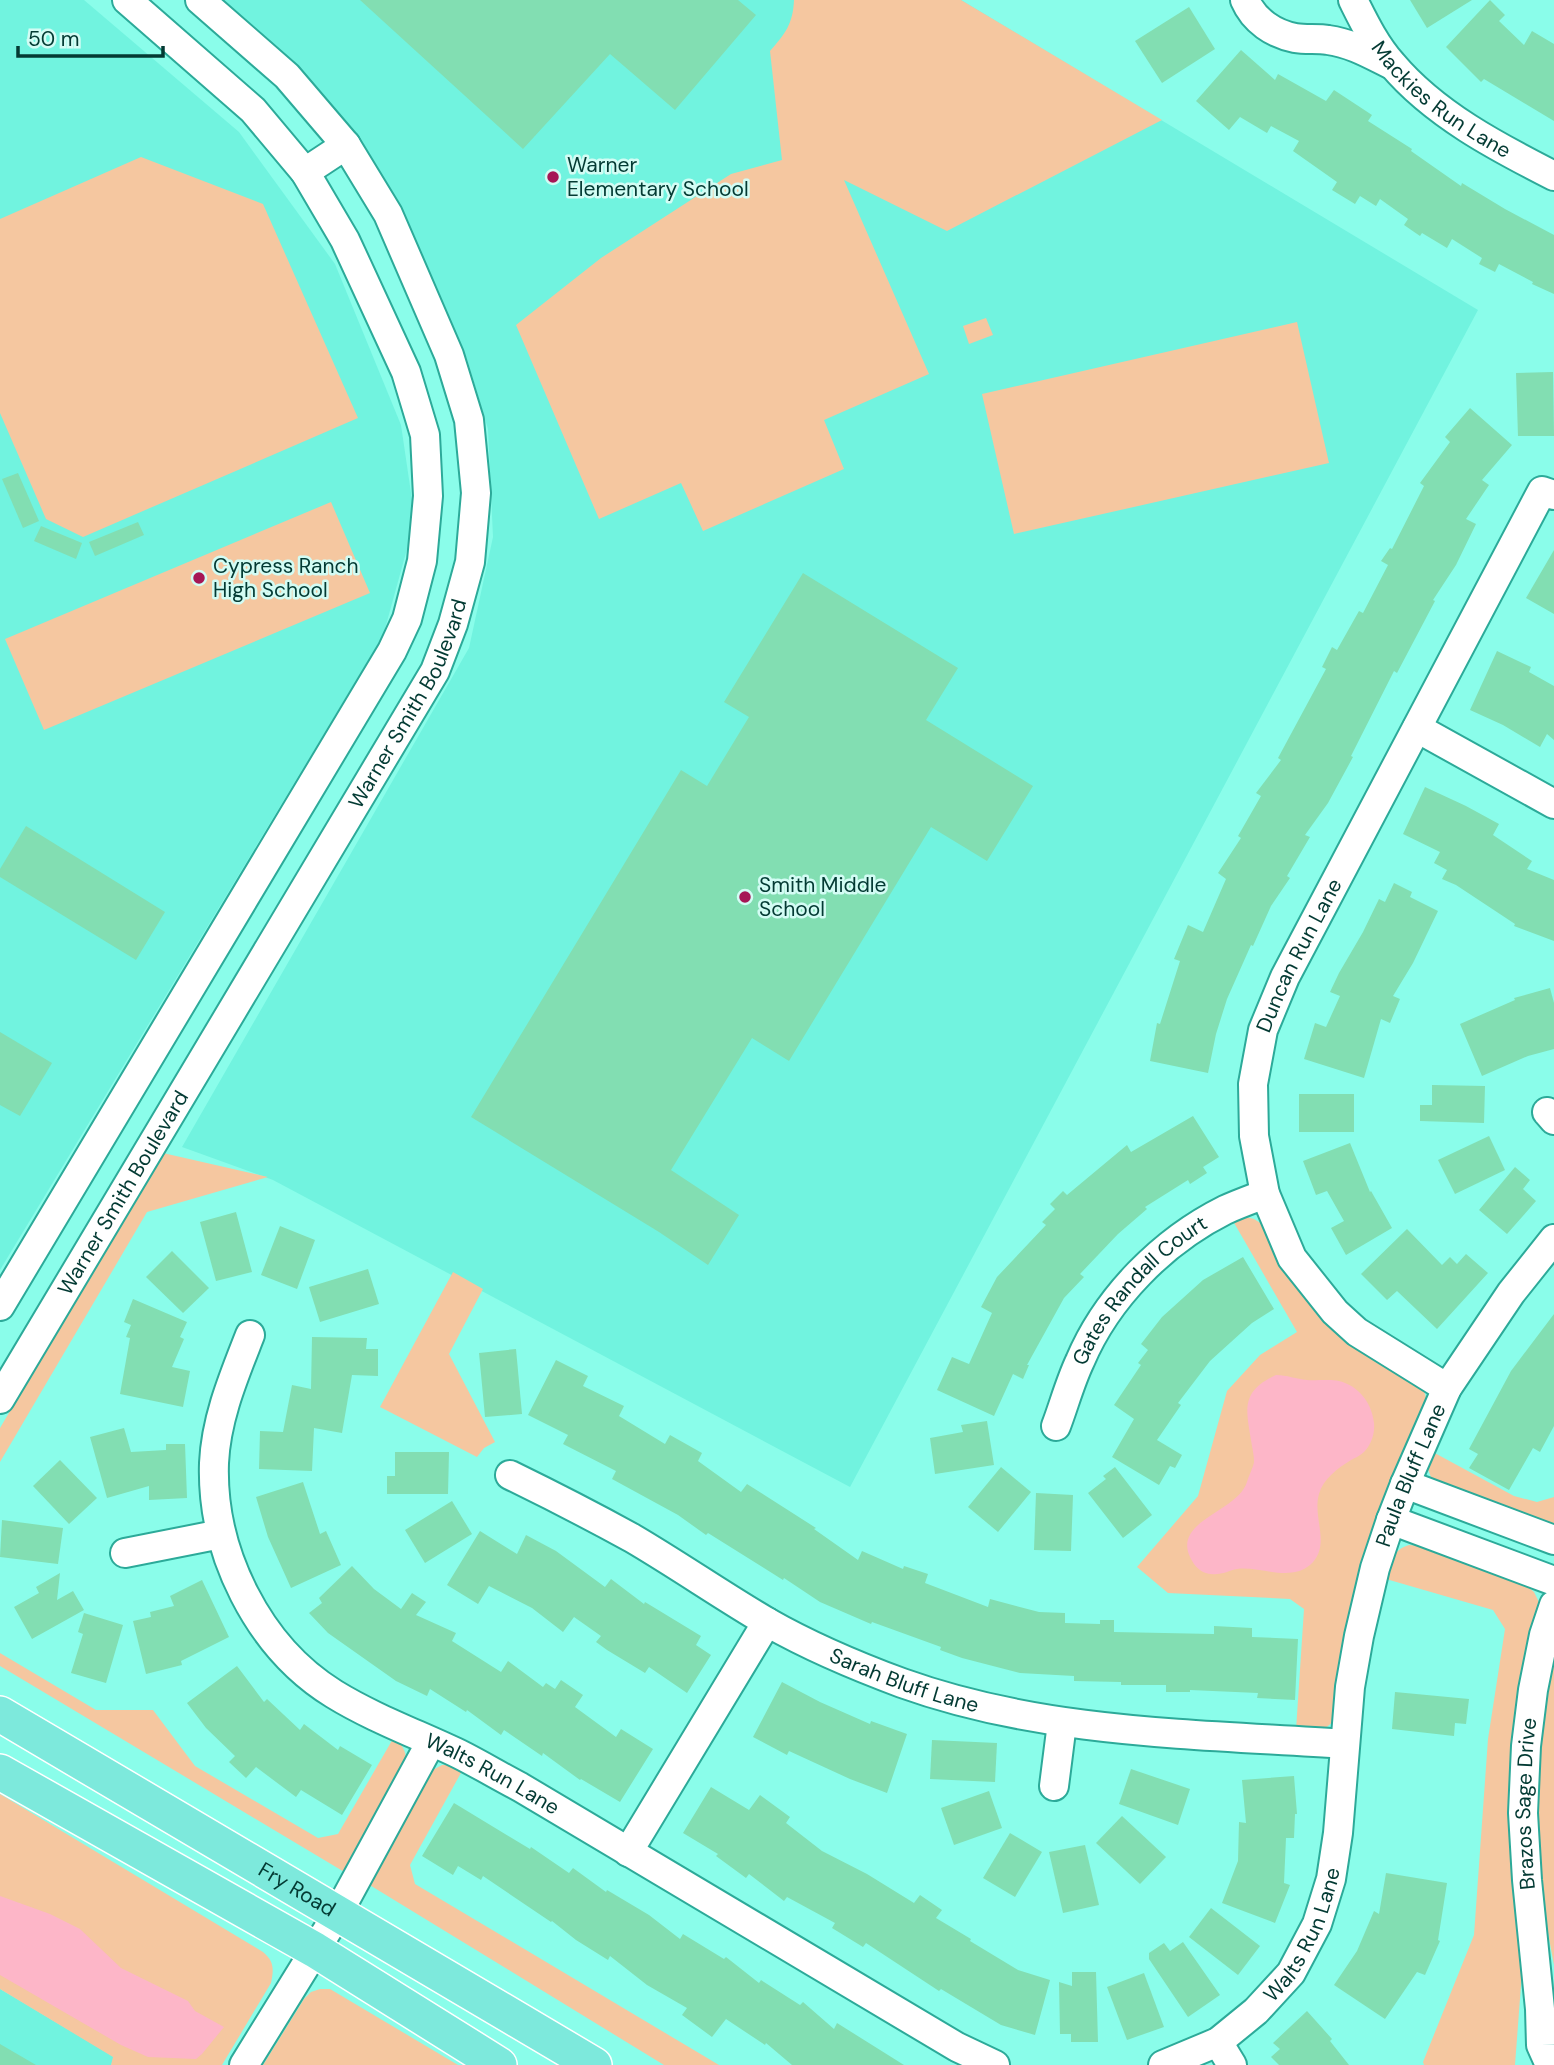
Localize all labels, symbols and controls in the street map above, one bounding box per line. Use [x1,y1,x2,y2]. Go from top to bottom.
scale bar [18,14,163,58]
text: 50 m [28,25,79,53]
street label: Mackies Run Lane [1365,35,1516,165]
place label: Warner Elementary School [567,151,749,203]
marker: Warner Elementary School [545,169,561,185]
place label: Cypress Ranch High School [213,552,359,604]
marker: Cypress Ranch High School [191,570,207,586]
street label: Warner Smith Boulevard [342,596,473,814]
place label: Smith Middle School [759,871,887,923]
street label: Duncan Run Lane [1250,873,1349,1037]
marker: Smith Middle School [737,889,753,905]
street label: Warner Smith Boulevard [51,1086,195,1300]
street label: Gates Randall Court [1066,1209,1212,1370]
street label: Paula Bluff Lane [1369,1399,1453,1551]
street label: Sarah Bluff Lane [825,1641,982,1719]
street label: Brazos Sage Drive [1509,1716,1543,1891]
street label: Walts Run Lane [421,1727,565,1821]
street label: Fry Road [253,1856,341,1923]
street label: Walts Run Lane [1257,1866,1347,2008]

